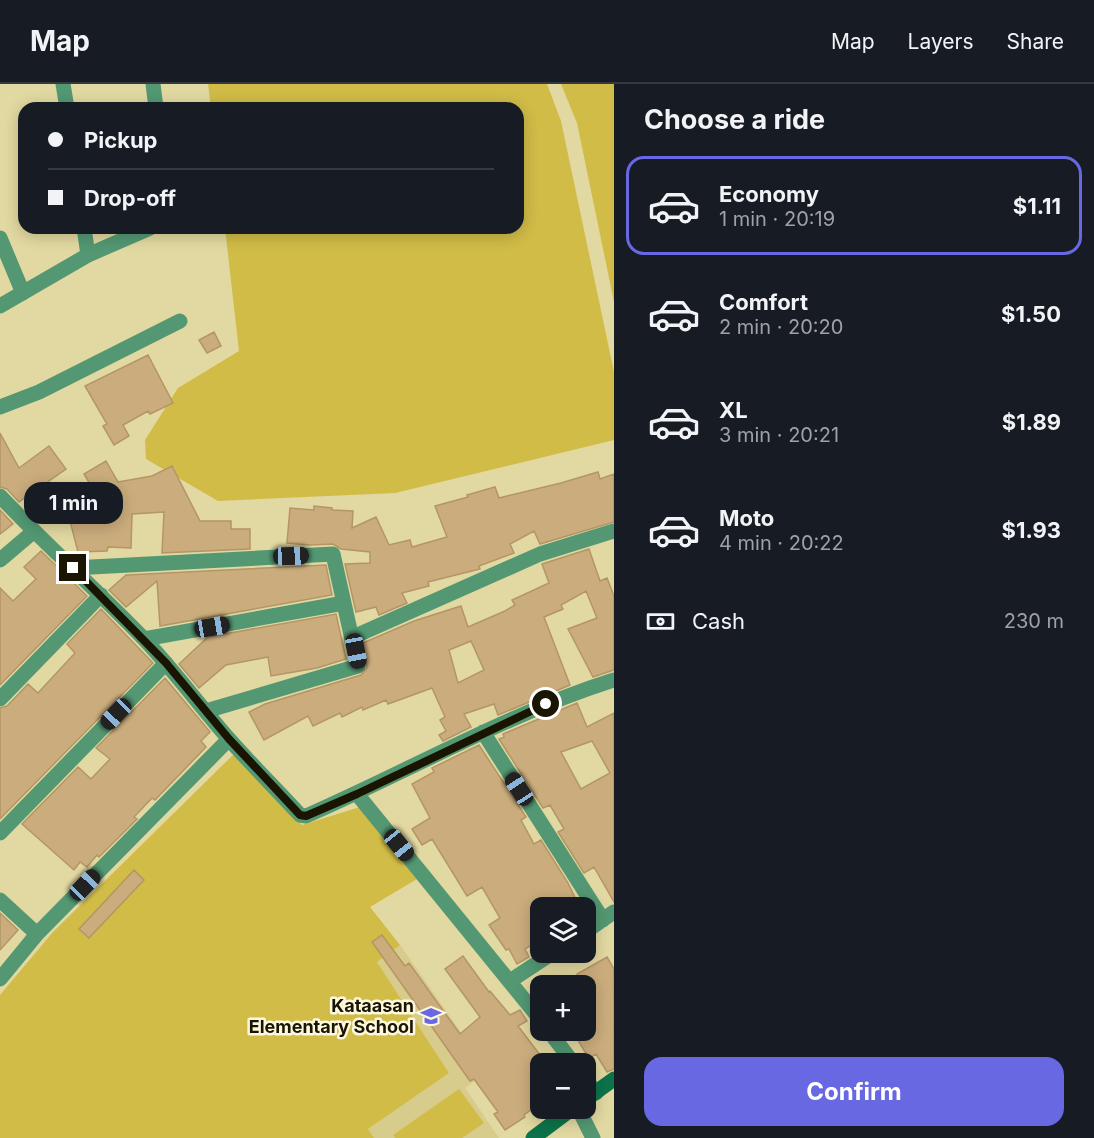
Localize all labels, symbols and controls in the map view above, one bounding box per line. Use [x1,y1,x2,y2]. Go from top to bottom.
text: Map [30,24,90,58]
text: Map [831,29,875,54]
text: Layers [908,29,974,54]
text: Share [1007,29,1064,54]
text: Choose a ride [644,103,825,136]
text: Pickup [84,127,158,153]
icon: car [647,179,701,233]
text: Economy [719,181,819,207]
text: Drop-off [84,185,176,211]
text: $1.11 [1013,193,1061,219]
text: 1 min · 20:19 [719,207,835,231]
icon: car [647,287,701,341]
text: Comfort [719,289,808,315]
text: $1.50 [1001,301,1061,327]
text: 2 min · 20:20 [719,315,843,339]
icon: car [647,395,701,449]
text: XL [719,397,748,423]
text: $1.89 [1002,409,1061,435]
text: 3 min · 20:21 [719,423,839,447]
callout: 1 min [23,481,122,523]
text: 1 min [49,491,98,515]
icon: car [647,503,701,557]
text: Moto [719,505,774,531]
text: $1.93 [1002,517,1061,543]
text: 4 min · 20:22 [719,531,844,555]
car [273,546,309,566]
route end [59,554,86,581]
icon: cash [644,605,677,638]
text: Cash [692,608,745,634]
text: 230 m [1004,609,1064,633]
car [193,615,231,639]
car [344,632,368,670]
route start [532,690,559,717]
car [97,695,135,733]
car [502,769,536,809]
car [381,825,417,865]
car [66,866,104,904]
map controls [530,897,596,1119]
button: layers [530,897,596,963]
button: + [530,975,596,1041]
place label: Kataasan Elementary School [249,995,414,1037]
school or university icon: Kataasan Elementary School [419,1004,443,1028]
button: − [530,1053,596,1119]
button: Confirm [644,1057,1064,1126]

